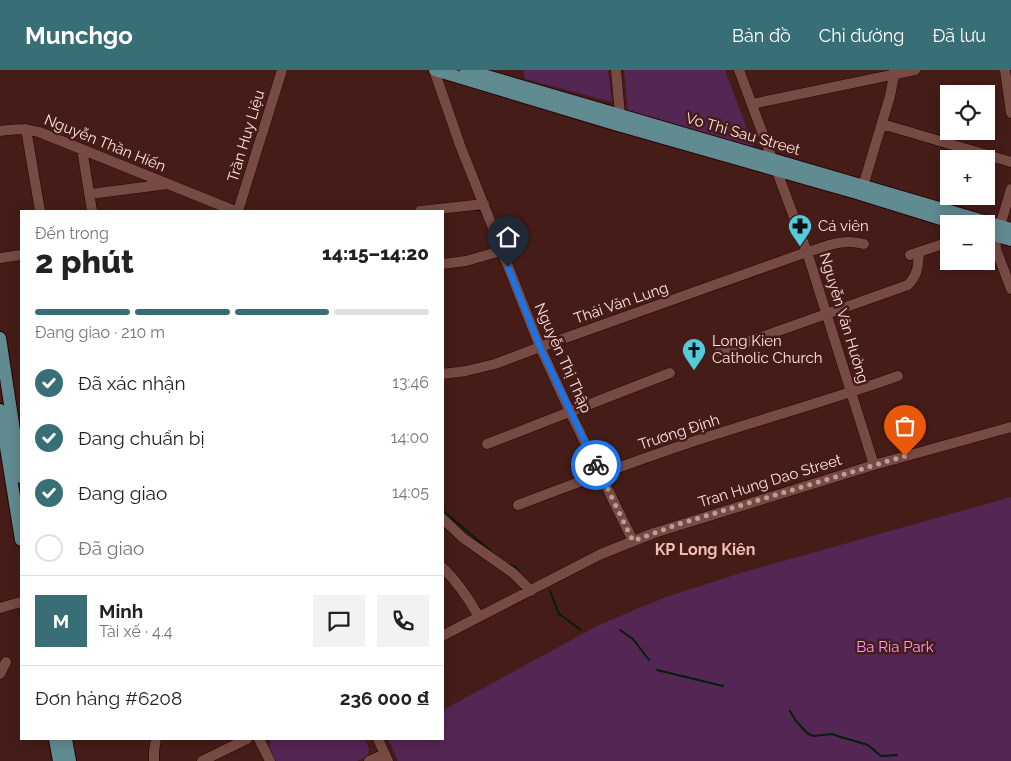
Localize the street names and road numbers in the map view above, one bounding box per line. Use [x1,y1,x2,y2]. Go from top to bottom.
street label: Trần Huy Liệu [223,88,269,184]
street label: Vo Thi Sau Street [684,109,802,159]
street label: Nguyễn Thần Hiến [42,110,168,176]
street label: Nguyễn Văn Hưởng [816,250,872,386]
street label: Thái Văn Lung [572,278,670,328]
street label: Nguyễn Thị Thập [531,300,595,416]
street label: Trương Định [636,410,722,454]
street label: Tran Hung Dao Street [696,451,844,511]

